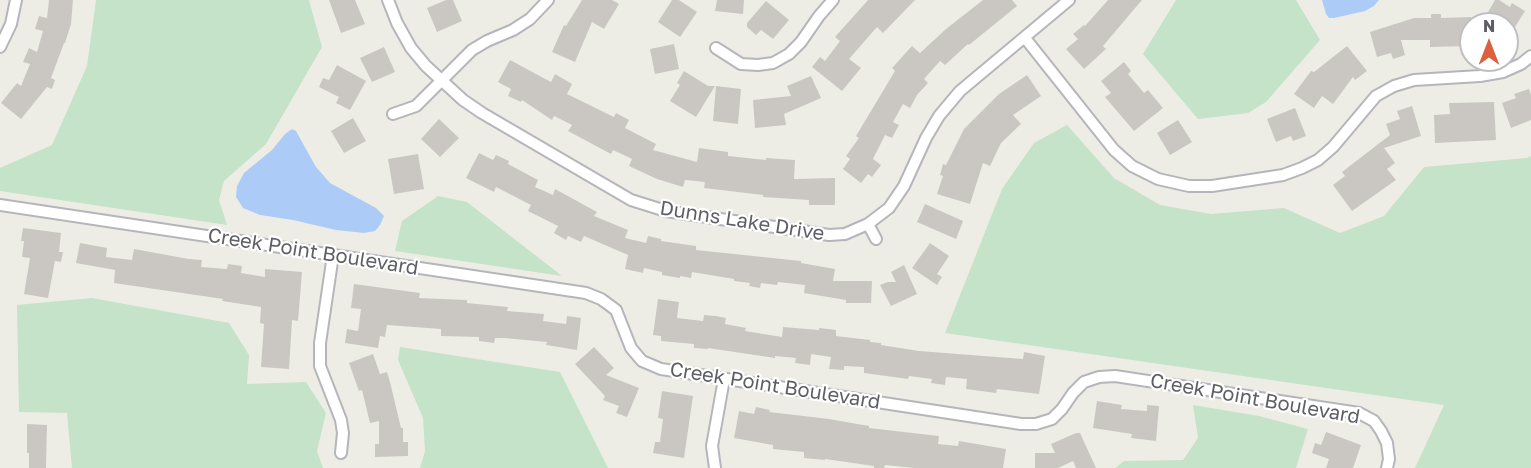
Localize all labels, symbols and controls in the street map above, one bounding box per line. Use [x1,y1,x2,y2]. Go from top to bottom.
north arrow [1459,12,1519,72]
text: N [1483,16,1495,36]
street label: Dunns Lake Drive [658,196,826,246]
street label: Creek Point Boulevard [206,224,420,280]
street label: Creek Point Boulevard [668,358,882,414]
street label: Creek Point Boulevard [1148,369,1362,429]

